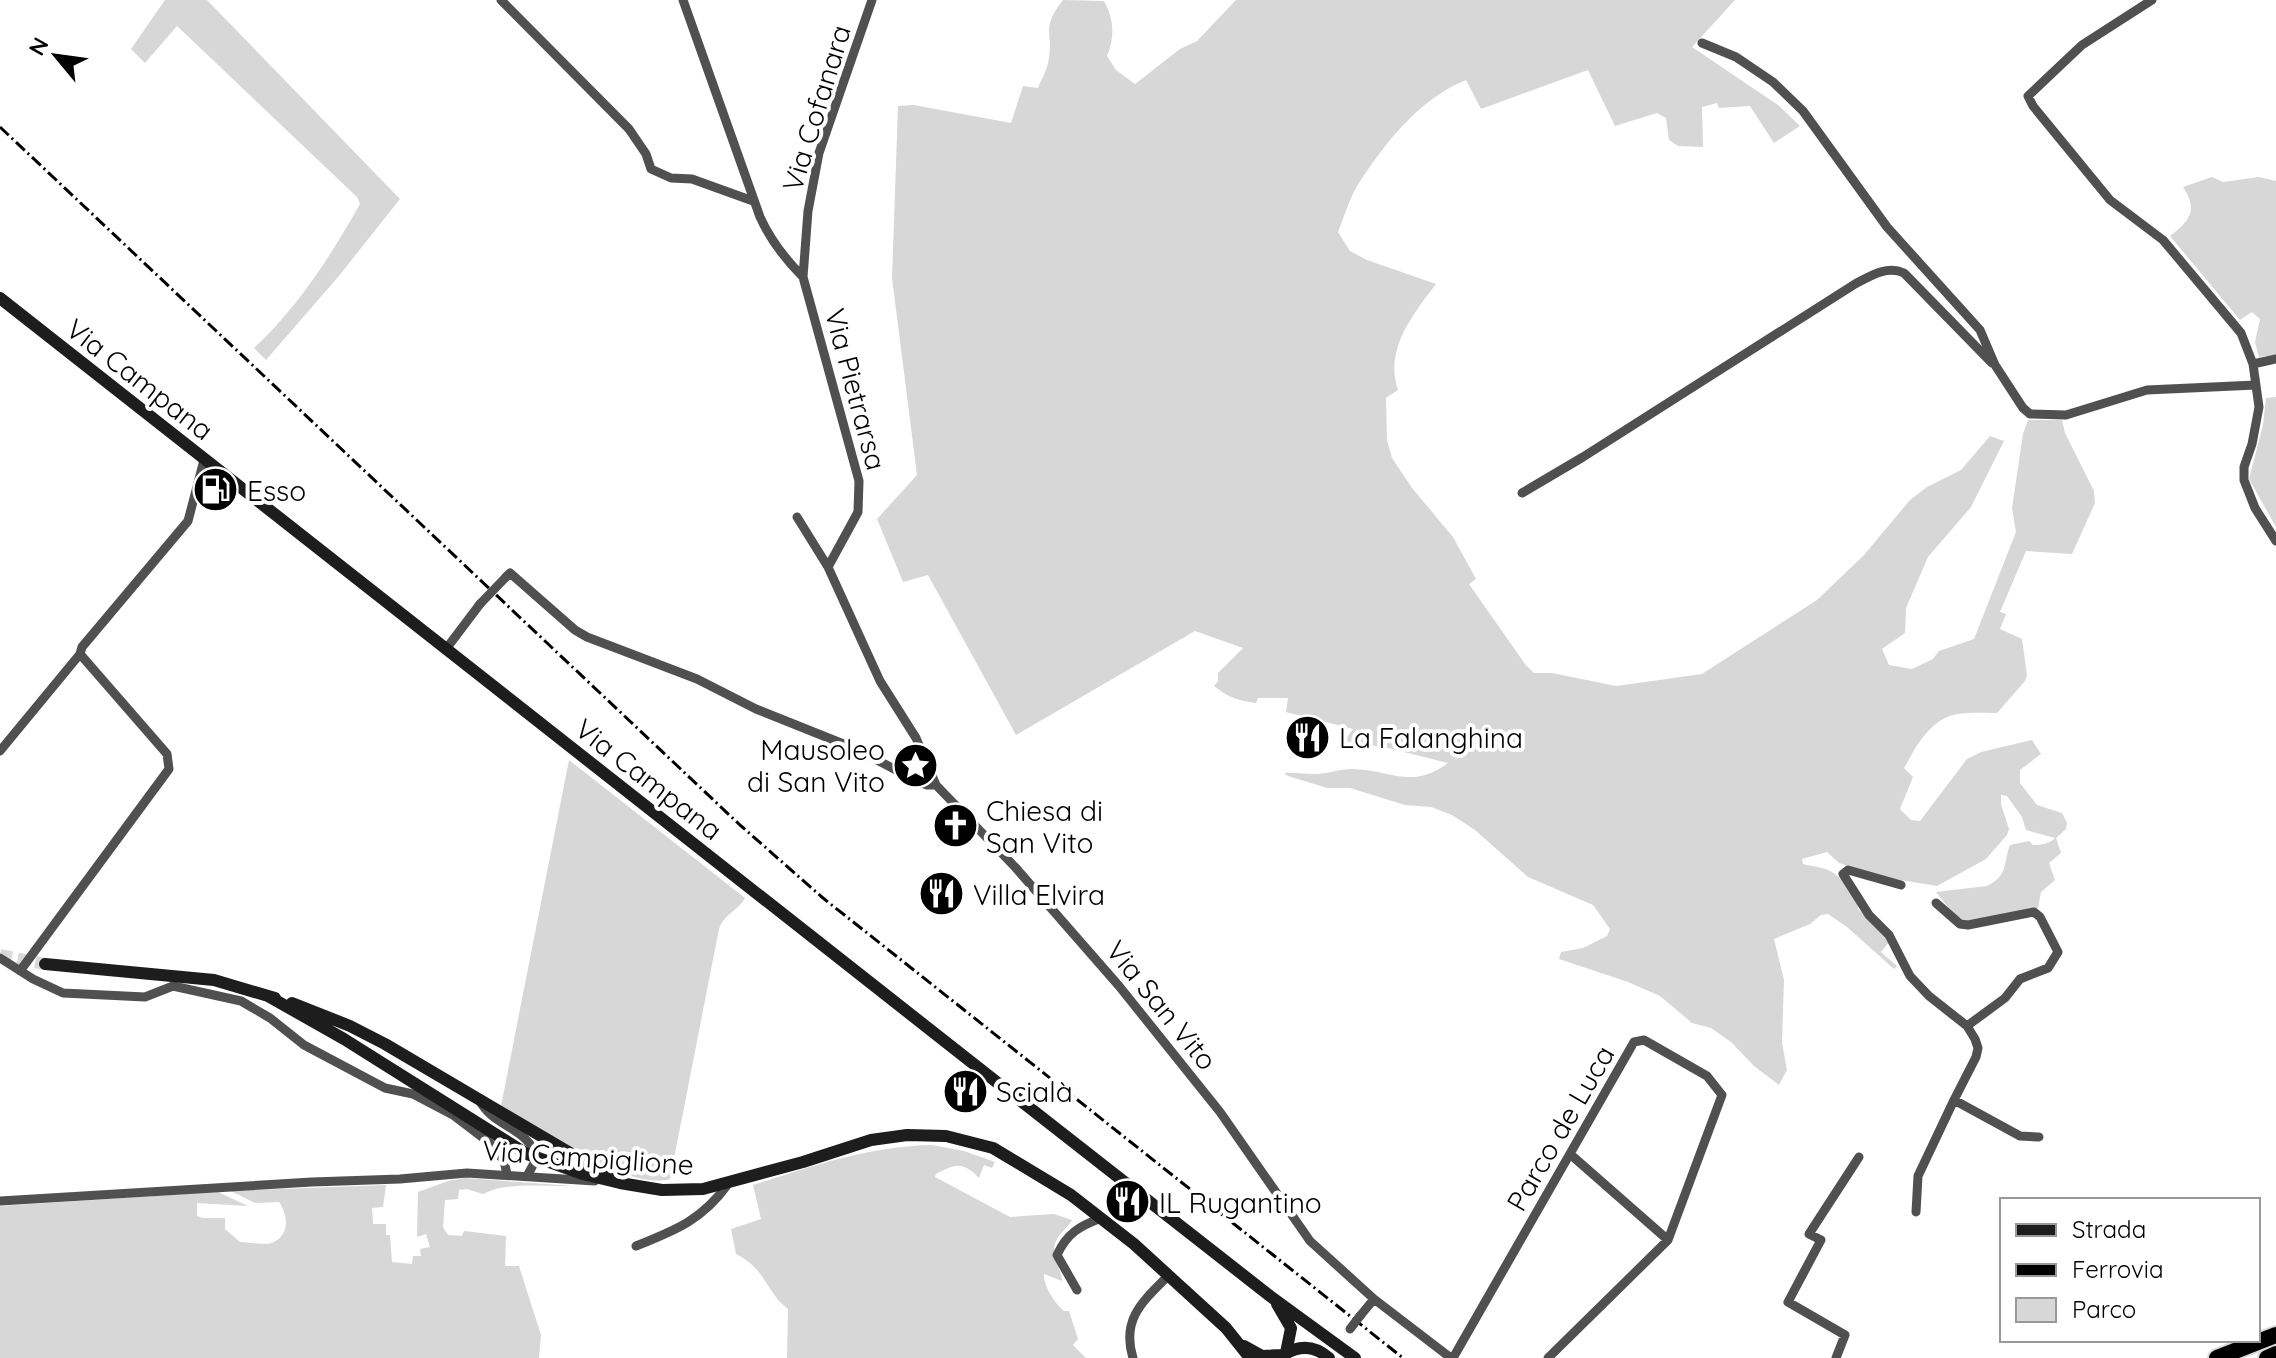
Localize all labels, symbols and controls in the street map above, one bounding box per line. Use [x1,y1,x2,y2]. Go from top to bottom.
north arrow [16,16,96,96]
street label: Via Cofanara [774,21,858,195]
text: N [22,32,55,60]
street label: Via Pietrarsa [818,304,894,474]
street label: Via Campana [59,311,221,447]
fuel station icon: Esso [192,466,240,514]
place label: Esso [247,473,306,508]
street label: Via Campana [568,711,730,847]
restaurant icon: La Falanghina [1284,713,1332,761]
place label: La Falanghina [1339,720,1523,755]
place label: Mausoleo di San Vito [747,732,885,799]
place icon: Mausoleo di San Vito [892,741,940,789]
place label: Chiesa di San Vito [986,793,1103,860]
church icon: Chiesa di San Vito [931,802,979,850]
restaurant icon: Villa Elvira [918,870,966,918]
place label: Villa Elvira [973,877,1105,912]
street label: Via San Vito [1099,933,1225,1077]
street label: Parco de Luca [1498,1039,1622,1217]
restaurant icon: Scialà [941,1067,989,1115]
place label: Scialà [996,1074,1073,1109]
street label: Via Campiglione [481,1132,695,1182]
restaurant icon: IL Rugantino [1104,1178,1152,1226]
place label: IL Rugantino [1159,1185,1322,1220]
legend [2000,1198,2260,1342]
text: Strada [2072,1214,2146,1244]
text: Ferrovia [2072,1254,2164,1284]
text: Parco [2072,1294,2136,1324]

